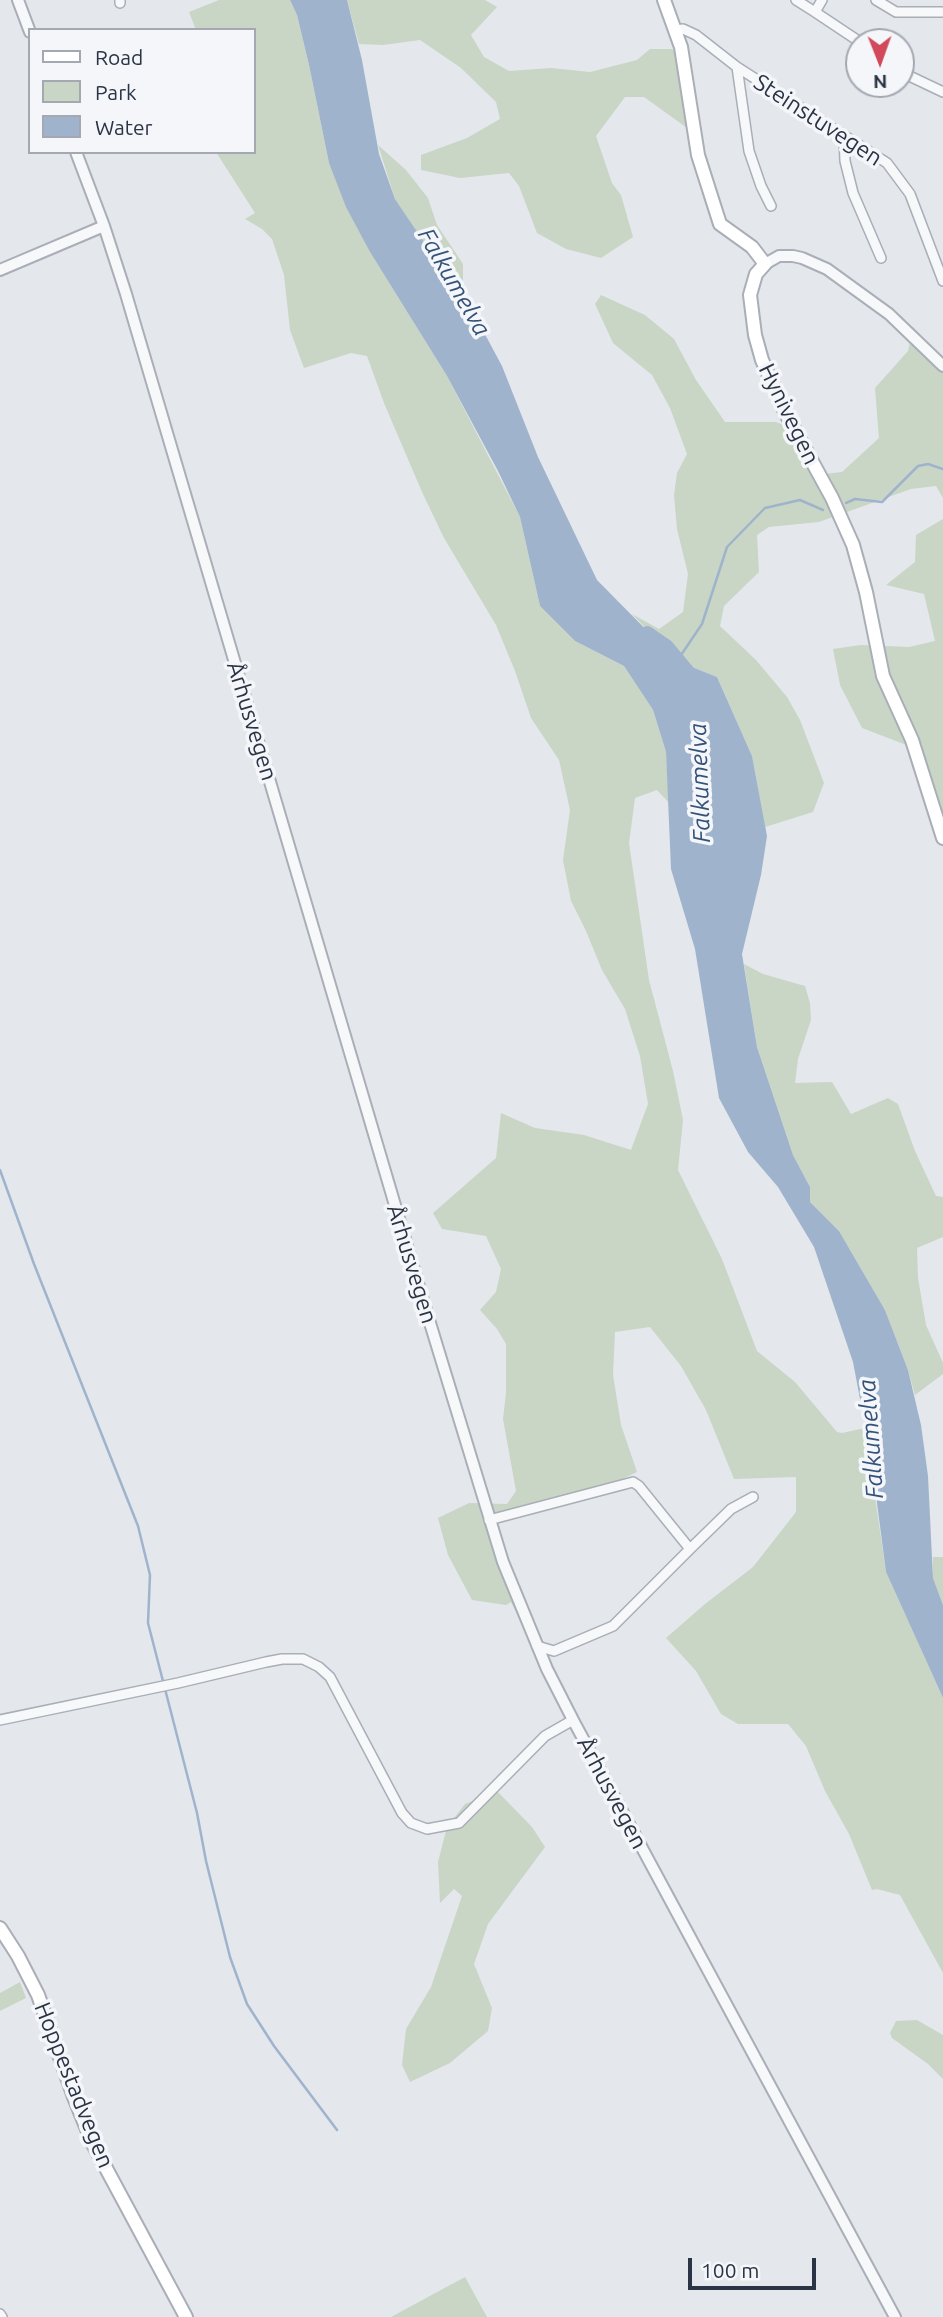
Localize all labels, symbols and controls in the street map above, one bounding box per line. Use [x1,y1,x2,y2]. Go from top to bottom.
legend [28,28,256,154]
north arrow [845,28,915,98]
text: Road [95,45,143,69]
street label: Steinstuvegen [749,68,887,172]
text: N [873,71,888,93]
text: Park [95,80,137,104]
text: Water [95,115,153,139]
water label: Falkumelva [412,223,496,341]
street label: Hynivegen [753,359,825,469]
street label: Århusvegen [221,658,283,784]
water label: Falkumelva [684,723,716,843]
street label: Århusvegen [381,1201,443,1327]
water label: Falkumelva [852,1378,890,1500]
street label: Århusvegen [571,1732,653,1854]
street label: Hoppestadvegen [28,1998,120,2172]
scale bar [691,2244,819,2288]
text: 100 m [701,2258,759,2282]

